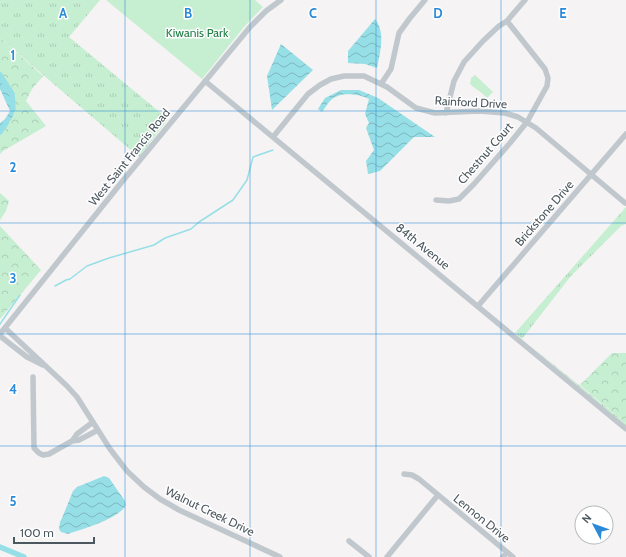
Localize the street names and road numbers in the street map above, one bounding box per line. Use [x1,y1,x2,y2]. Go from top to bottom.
street label: Rainford Drive [434,93,508,111]
street label: West Saint Francis Road [85,105,173,209]
street label: Chestnut Court [454,119,516,187]
street label: Brickstone Drive [511,177,577,249]
street label: 84th Avenue [393,220,453,272]
street label: Walnut Creek Drive [163,483,257,539]
street label: Lennon Drive [451,491,513,545]

